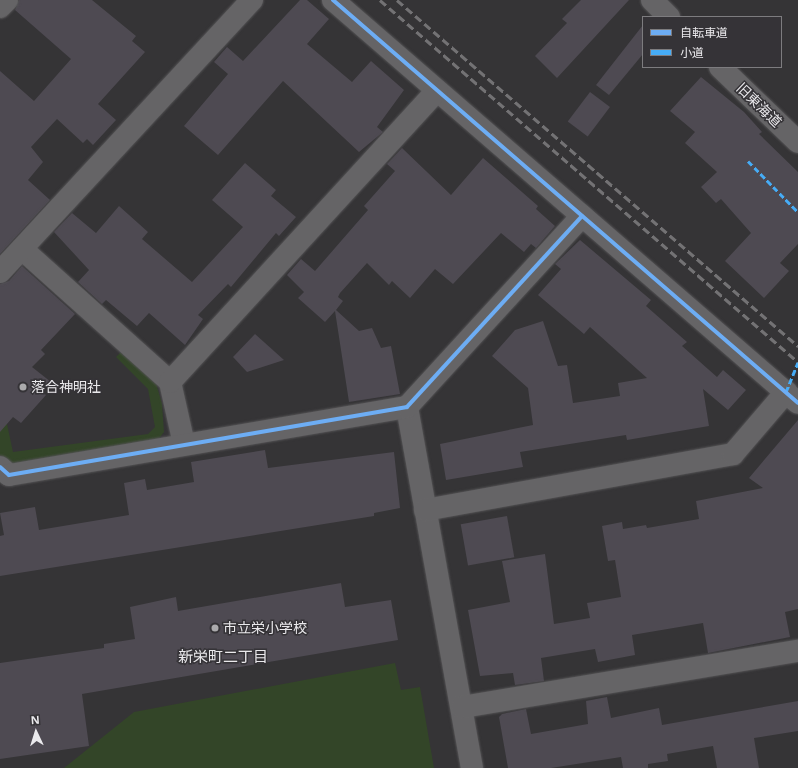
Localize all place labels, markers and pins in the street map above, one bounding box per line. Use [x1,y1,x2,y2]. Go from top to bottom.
place label: 落合神明社 [31,379,101,395]
marker: 落合神明社 [18,382,28,392]
place label: 市立栄小学校 [223,620,307,636]
marker: 市立栄小学校 [210,623,220,633]

